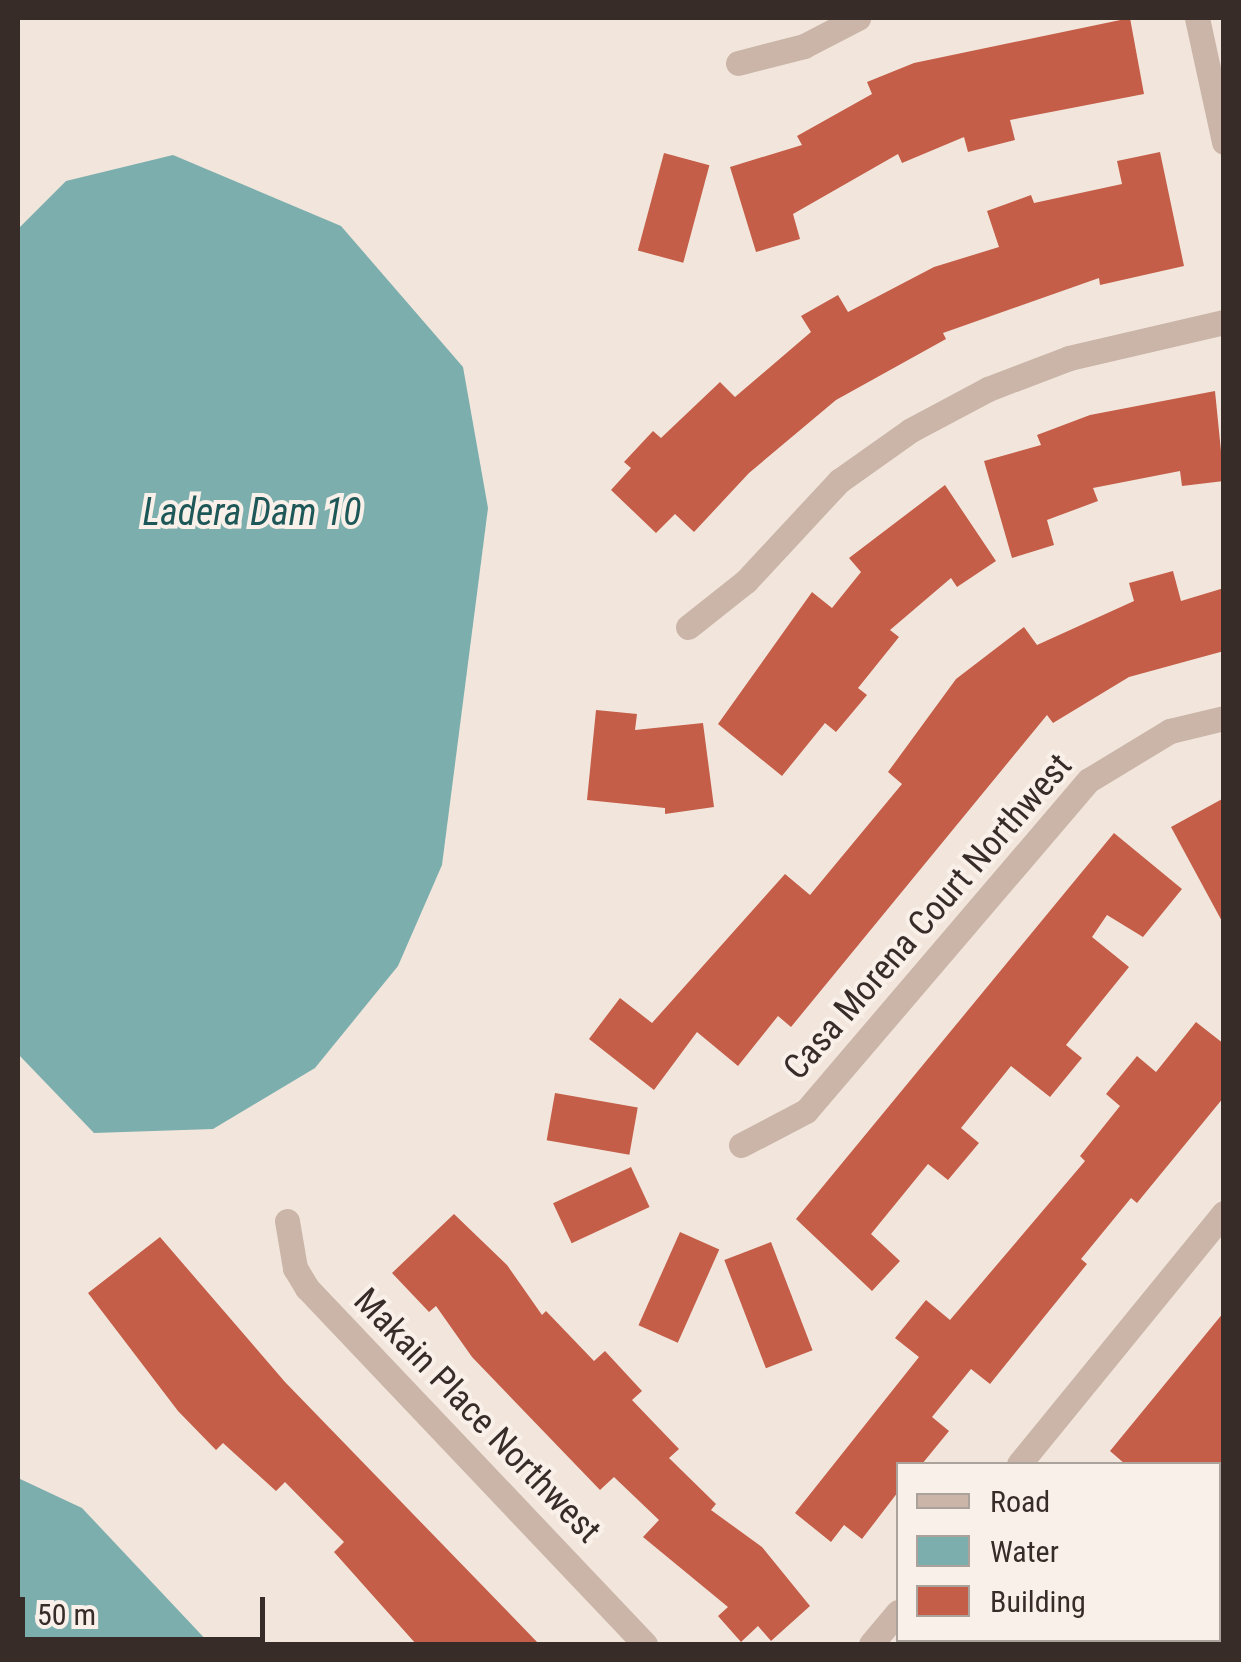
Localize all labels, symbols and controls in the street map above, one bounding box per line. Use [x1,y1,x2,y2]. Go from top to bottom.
water label: Ladera Dam 10 [142,490,362,536]
street label: Casa Morena Court Northwest [775,746,1081,1088]
street label: Makain Place Northwest [345,1280,609,1552]
legend [896,1462,1221,1642]
text: Road [990,1484,1050,1519]
text: Water [990,1534,1059,1569]
scale bar [25,1577,270,1639]
text: Building [990,1584,1086,1619]
text: 50 m [37,1597,96,1632]

